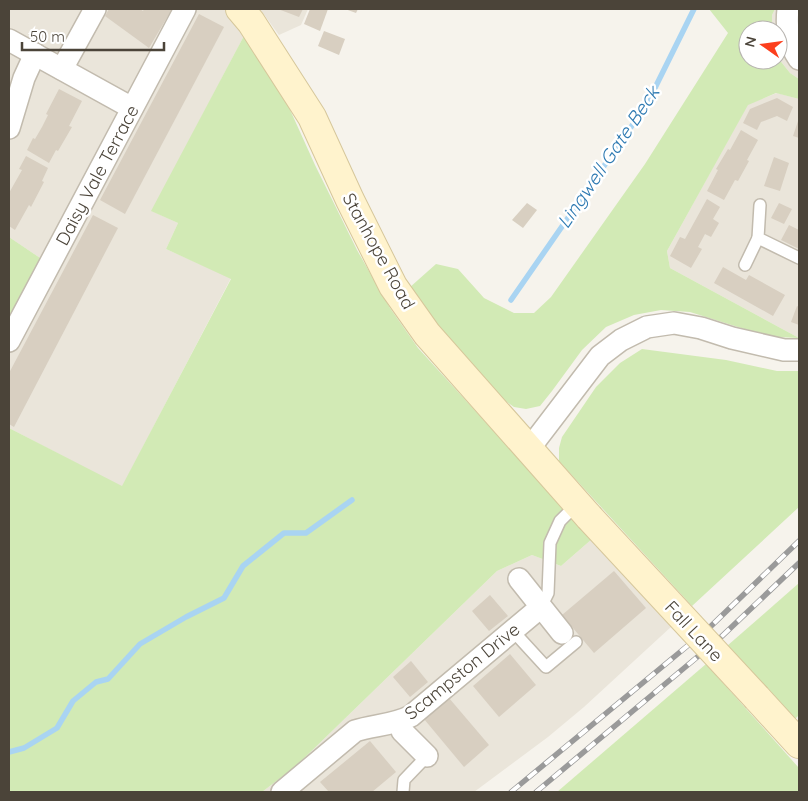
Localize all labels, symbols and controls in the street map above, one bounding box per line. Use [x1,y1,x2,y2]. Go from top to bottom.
scale bar [22,20,165,52]
north arrow [738,20,788,70]
text: 50 m [30,27,65,46]
text: N [740,35,760,49]
water label: Lingwell Gate Beck [552,80,665,233]
street label: Daisy Vale Terrace [50,101,144,249]
street label: Stanhope Road [338,189,420,313]
street label: Fall Lane [660,596,728,666]
street label: Scampston Drive [400,617,524,725]

